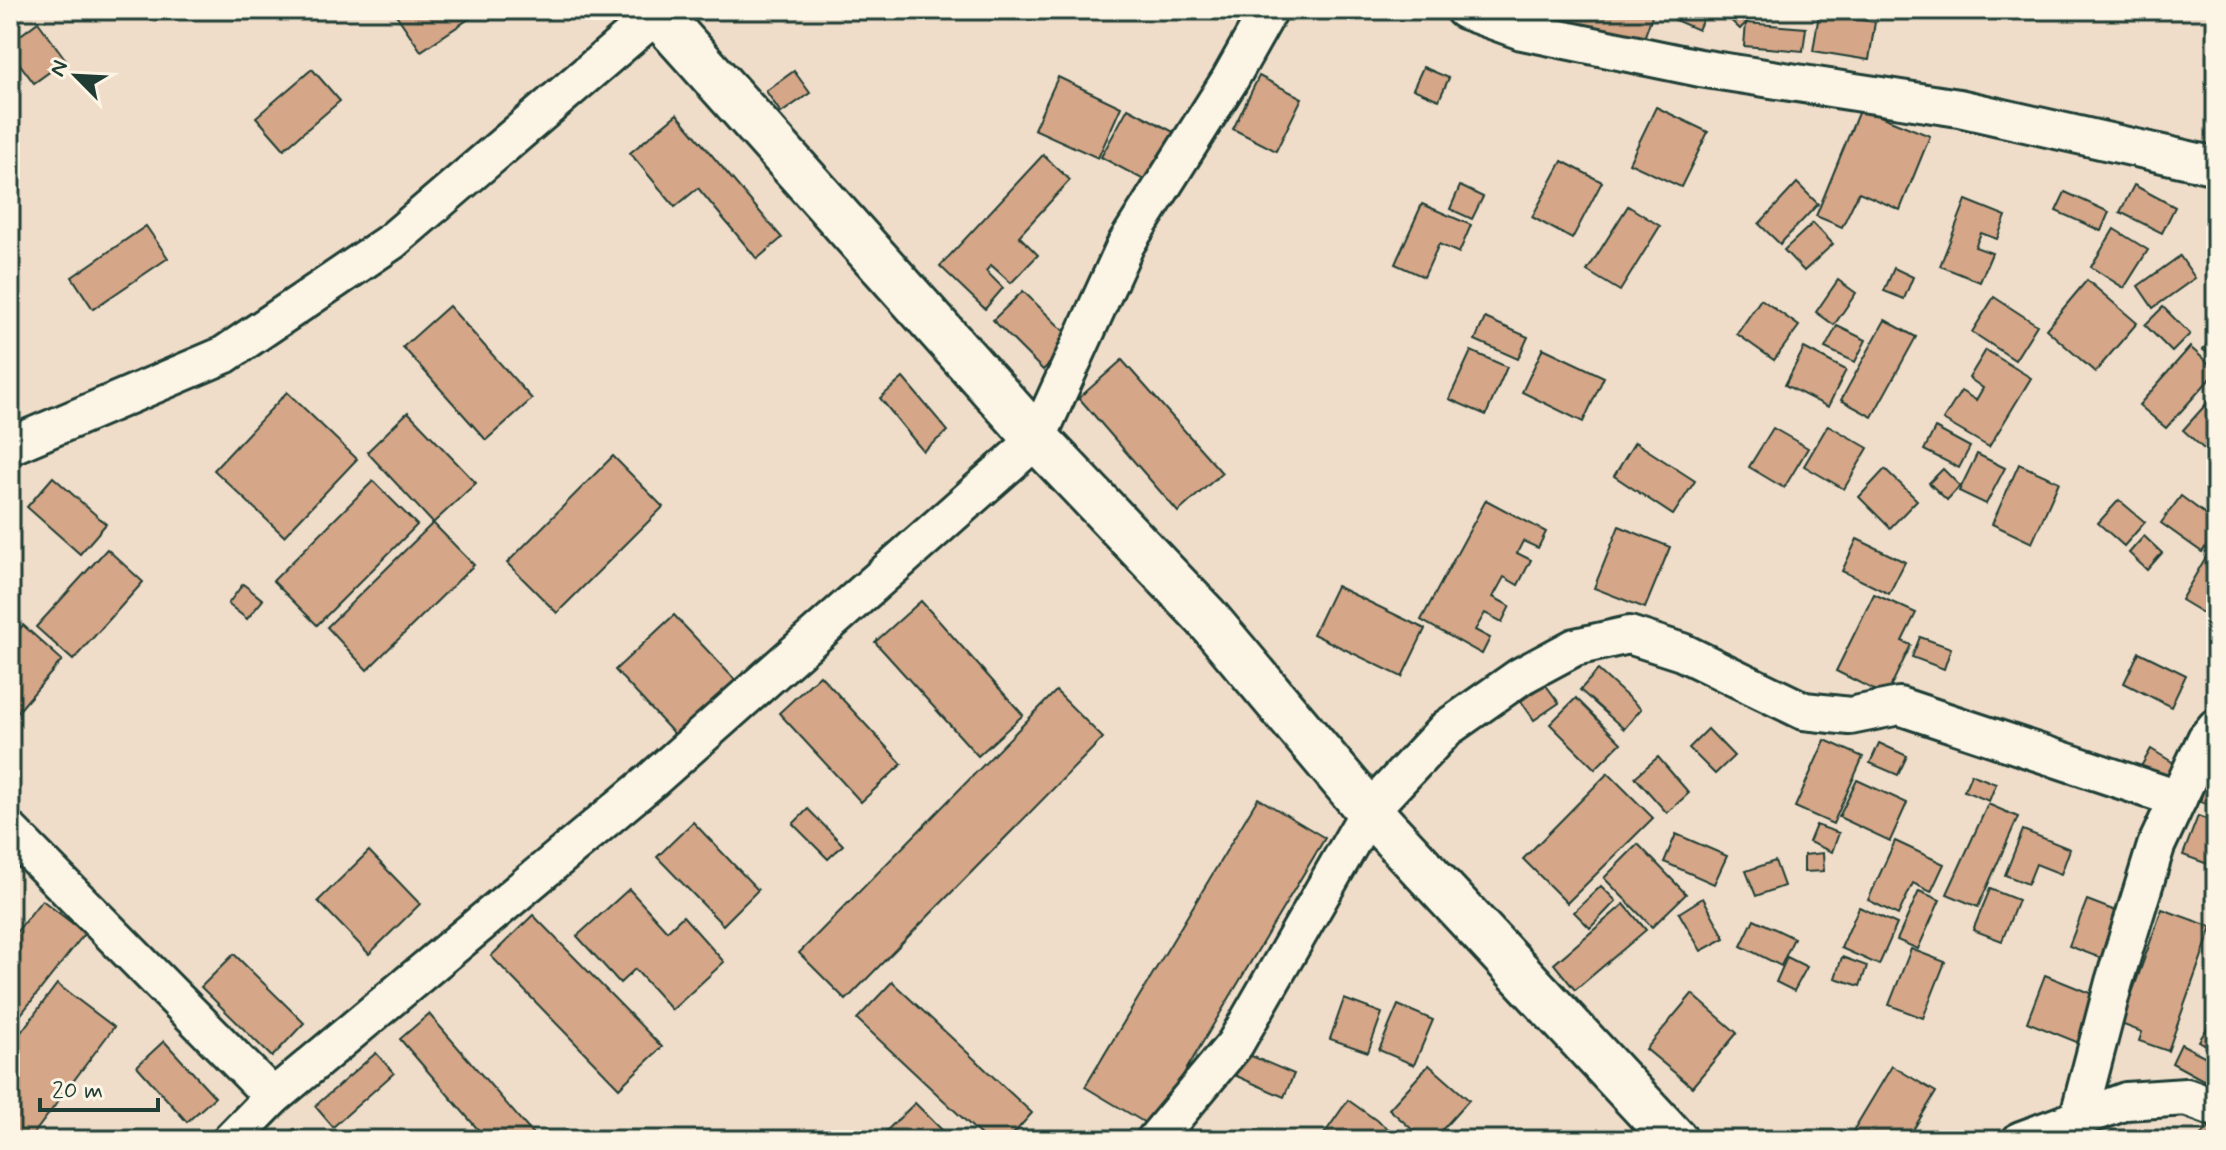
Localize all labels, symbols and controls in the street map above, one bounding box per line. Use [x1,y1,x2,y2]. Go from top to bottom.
north arrow [36,36,116,116]
text: N [44,56,75,81]
scale bar [40,1062,158,1112]
text: 20 m [52,1076,103,1107]

